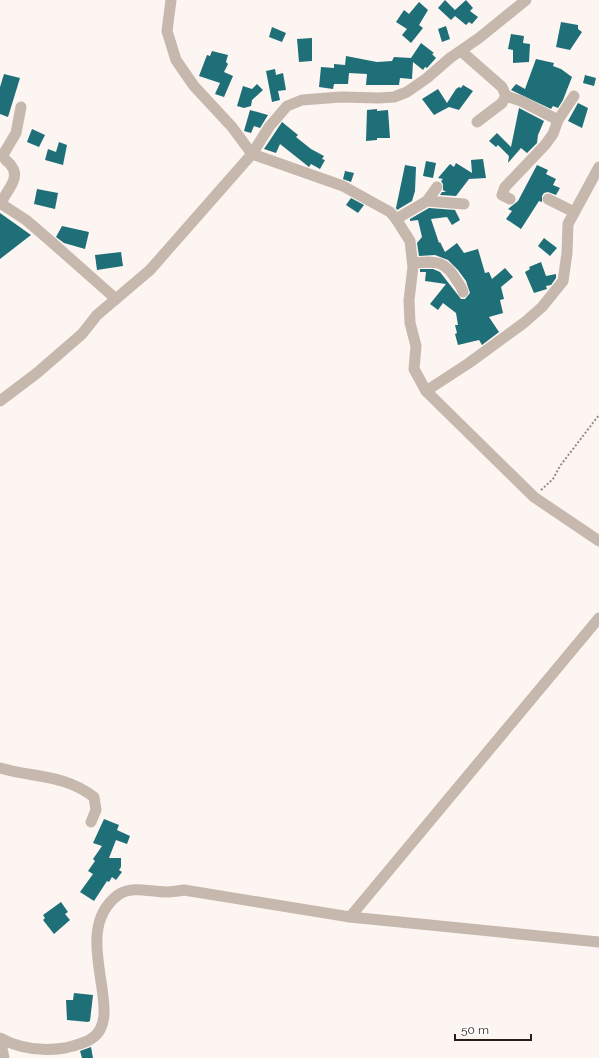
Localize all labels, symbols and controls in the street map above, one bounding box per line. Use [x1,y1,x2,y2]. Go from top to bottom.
scale bar [455,1016,531,1042]
text: 50 m [461,1023,489,1037]

